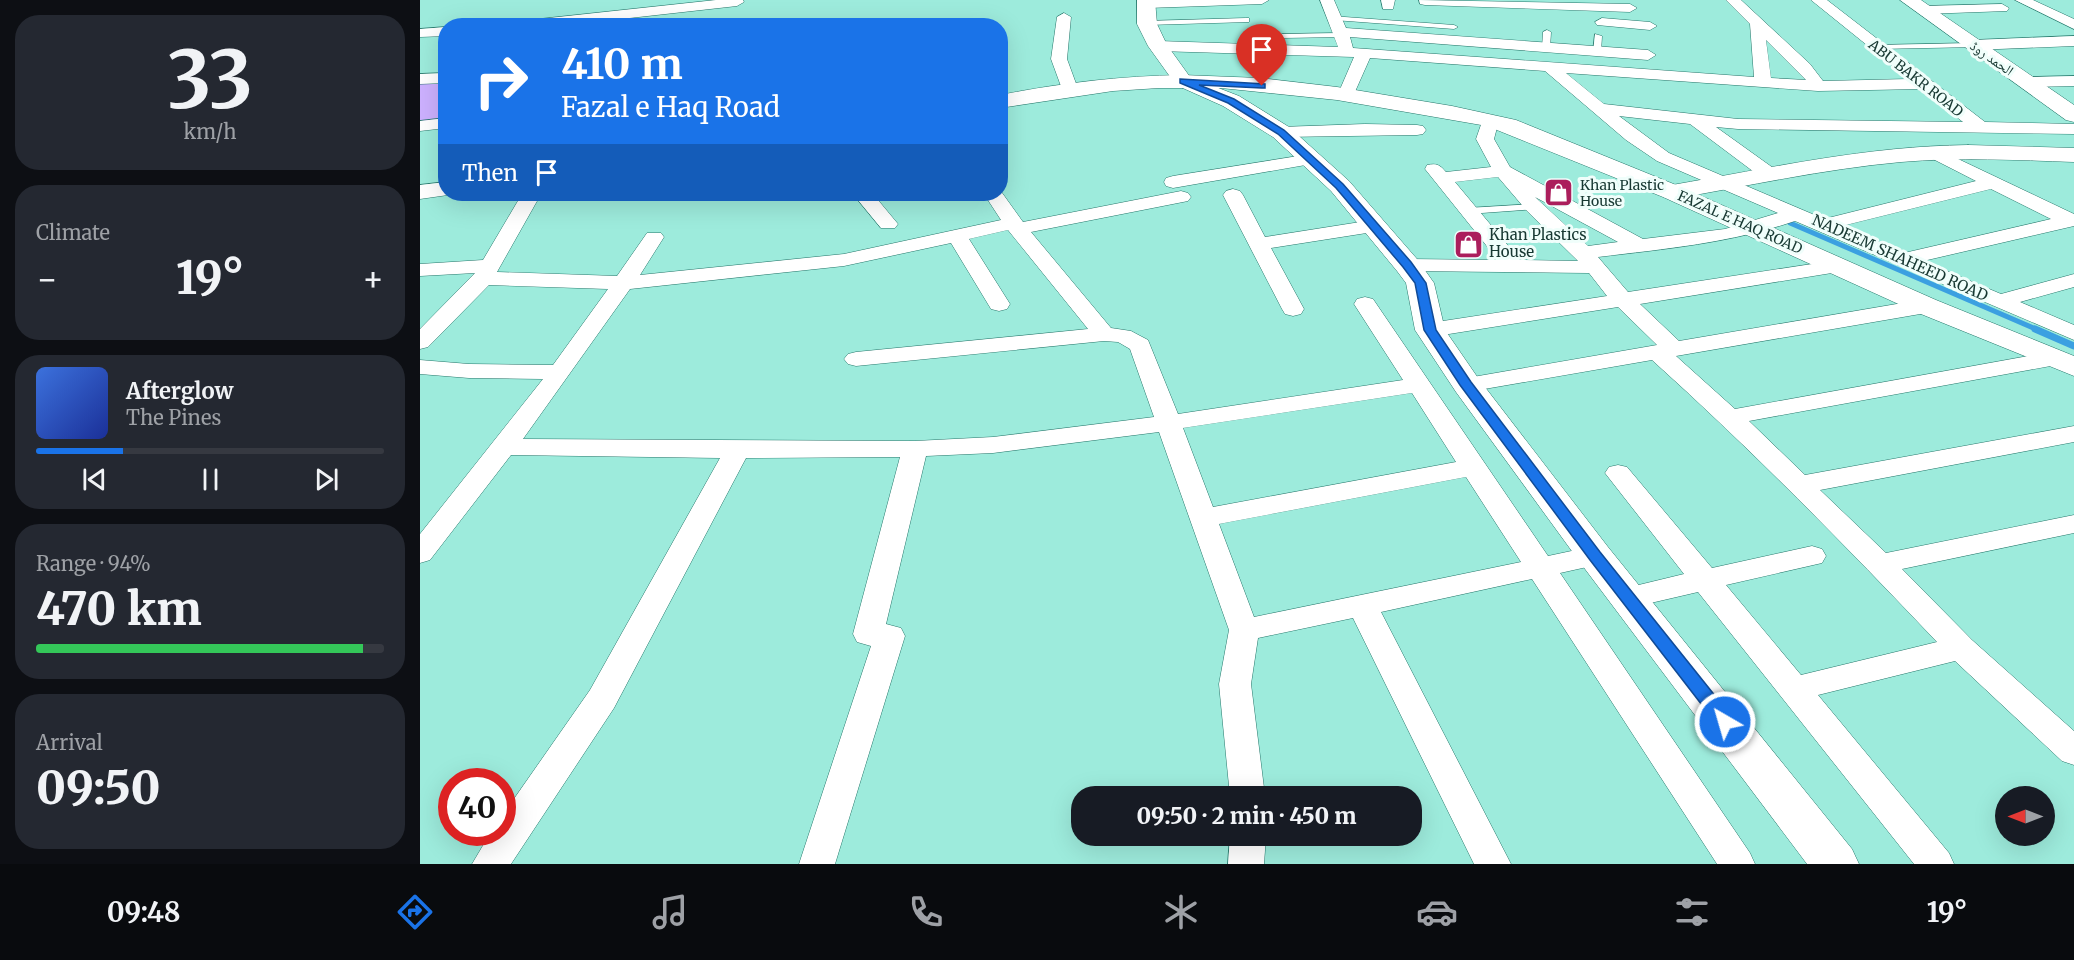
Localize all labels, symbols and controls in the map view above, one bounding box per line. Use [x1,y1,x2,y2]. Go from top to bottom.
pin [1236,24,1287,86]
text: 33 [167,31,253,129]
icon: arrive [1245,33,1278,66]
street label: ABU BAKR ROAD [1864,35,1967,121]
street label: الحمد روڈ [1967,37,2017,79]
text: 410 m [561,38,683,90]
icon: right [462,42,540,120]
text: Fazal e Haq Road [561,90,780,124]
text: km/h [184,119,236,144]
icon: arrive [530,156,563,189]
text: Then [462,159,518,187]
place label: Khan Plastic House [1580,176,1664,210]
shop icon: Khan Plastic House [1543,177,1575,209]
street label: FAZAL E HAQ ROAD [1675,186,1806,258]
street label: NADEEM SHAHEED ROAD [1809,210,1991,305]
text: Climate [36,220,110,245]
place label: Khan Plastics House [1489,225,1587,261]
shop icon: Khan Plastics House [1452,228,1484,260]
text: 19° [176,250,244,306]
text: − [36,259,58,300]
text: + [362,259,384,300]
text: Afterglow [126,377,233,405]
text: The Pines [126,405,221,430]
icon: previous [78,463,111,496]
icon: pause [194,463,227,496]
icon: next [310,463,343,496]
text: Range · 94% [36,551,151,576]
text: 470 km [36,581,202,637]
position arrow [1693,690,1757,754]
text: Arrival [36,730,103,755]
text: 09:50 [36,760,160,816]
speed limit sign: 40 [438,768,516,846]
north arrow [1995,786,2055,846]
map controls [1995,786,2055,846]
text: 09:50 · 2 min · 450 m [1136,802,1357,830]
icon: directions [394,891,436,933]
icon: music [649,891,691,933]
icon: phone [905,891,947,933]
icon: climate [1160,891,1202,933]
icon: car [1416,891,1458,933]
icon: filters [1671,891,1713,933]
text: 09:48 [107,895,180,929]
text: 19° [1927,895,1967,929]

